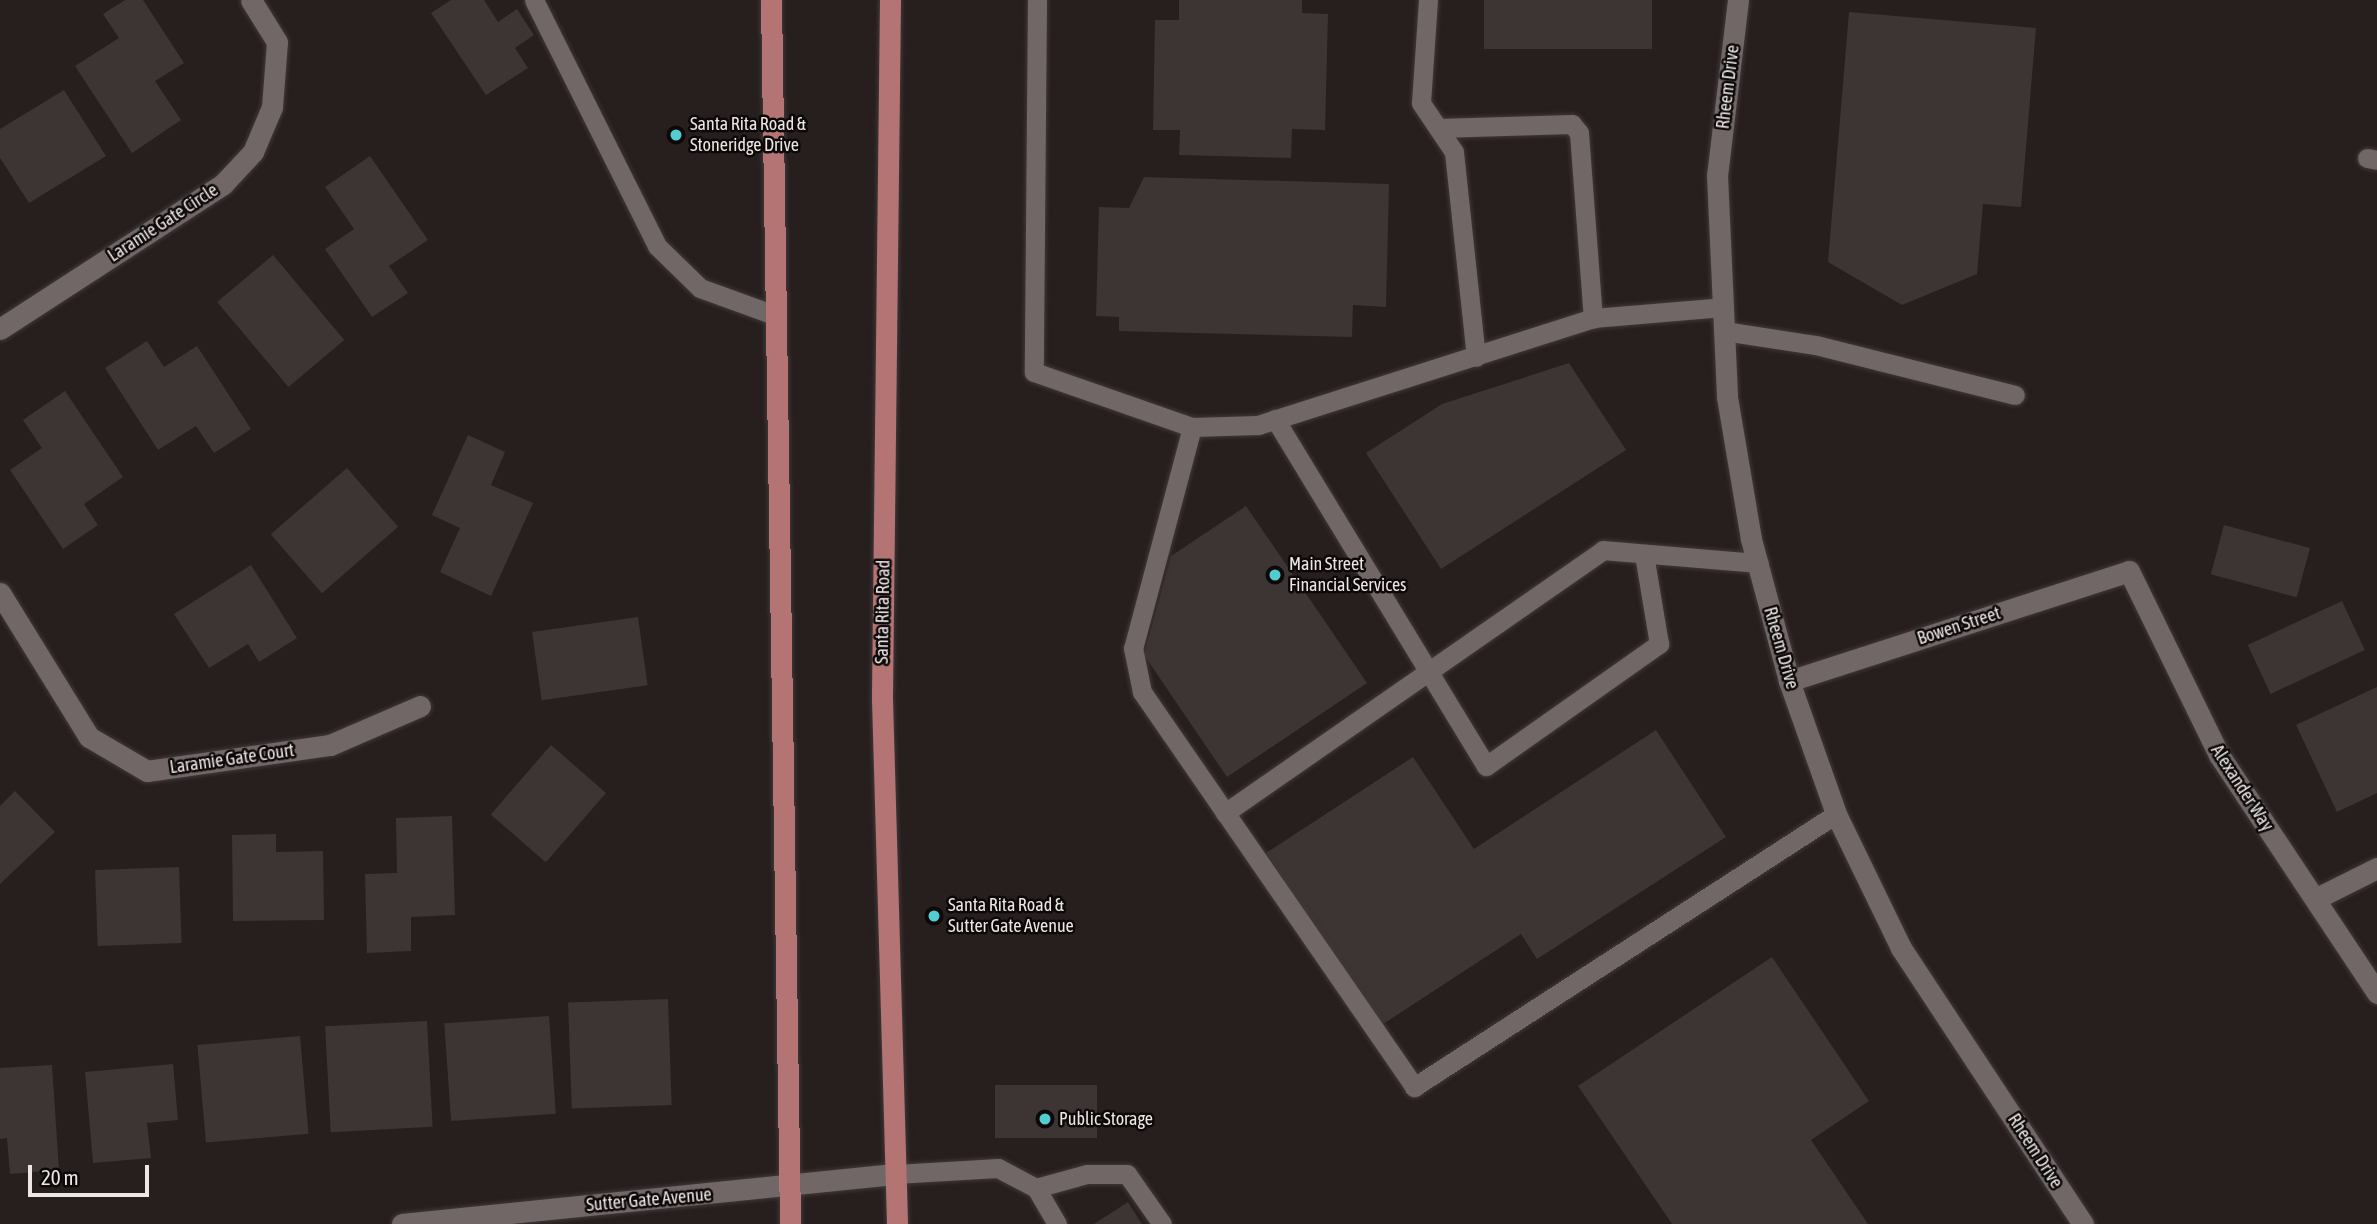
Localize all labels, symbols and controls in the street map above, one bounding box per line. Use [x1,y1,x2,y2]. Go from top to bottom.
street label: Rheem Drive [1712,44,1744,130]
place label: Santa Rita Road & Stoneridge Drive [690,114,806,156]
marker: Santa Rita Road & Stoneridge Drive [668,127,684,143]
street label: Laramie Gate Circle [104,179,222,267]
place label: Main Street Financial Services [1289,554,1406,596]
street label: Santa Rita Road [871,560,895,664]
marker: Main Street Financial Services [1267,567,1283,583]
street label: Bowen Street [1915,602,2003,650]
street label: Rheem Drive [1759,604,1803,692]
street label: Laramie Gate Court [168,740,296,778]
street label: Alexander Way [2206,741,2278,835]
place label: Santa Rita Road & Sutter Gate Avenue [948,895,1074,937]
marker: Santa Rita Road & Sutter Gate Avenue [926,908,942,924]
place label: Public Storage [1059,1108,1153,1130]
street label: Rheem Drive [2003,1110,2067,1192]
marker: Public Storage [1037,1111,1053,1127]
scale bar [32,1150,152,1194]
text: 20 m [41,1165,79,1189]
street label: Sutter Gate Avenue [585,1184,713,1216]

